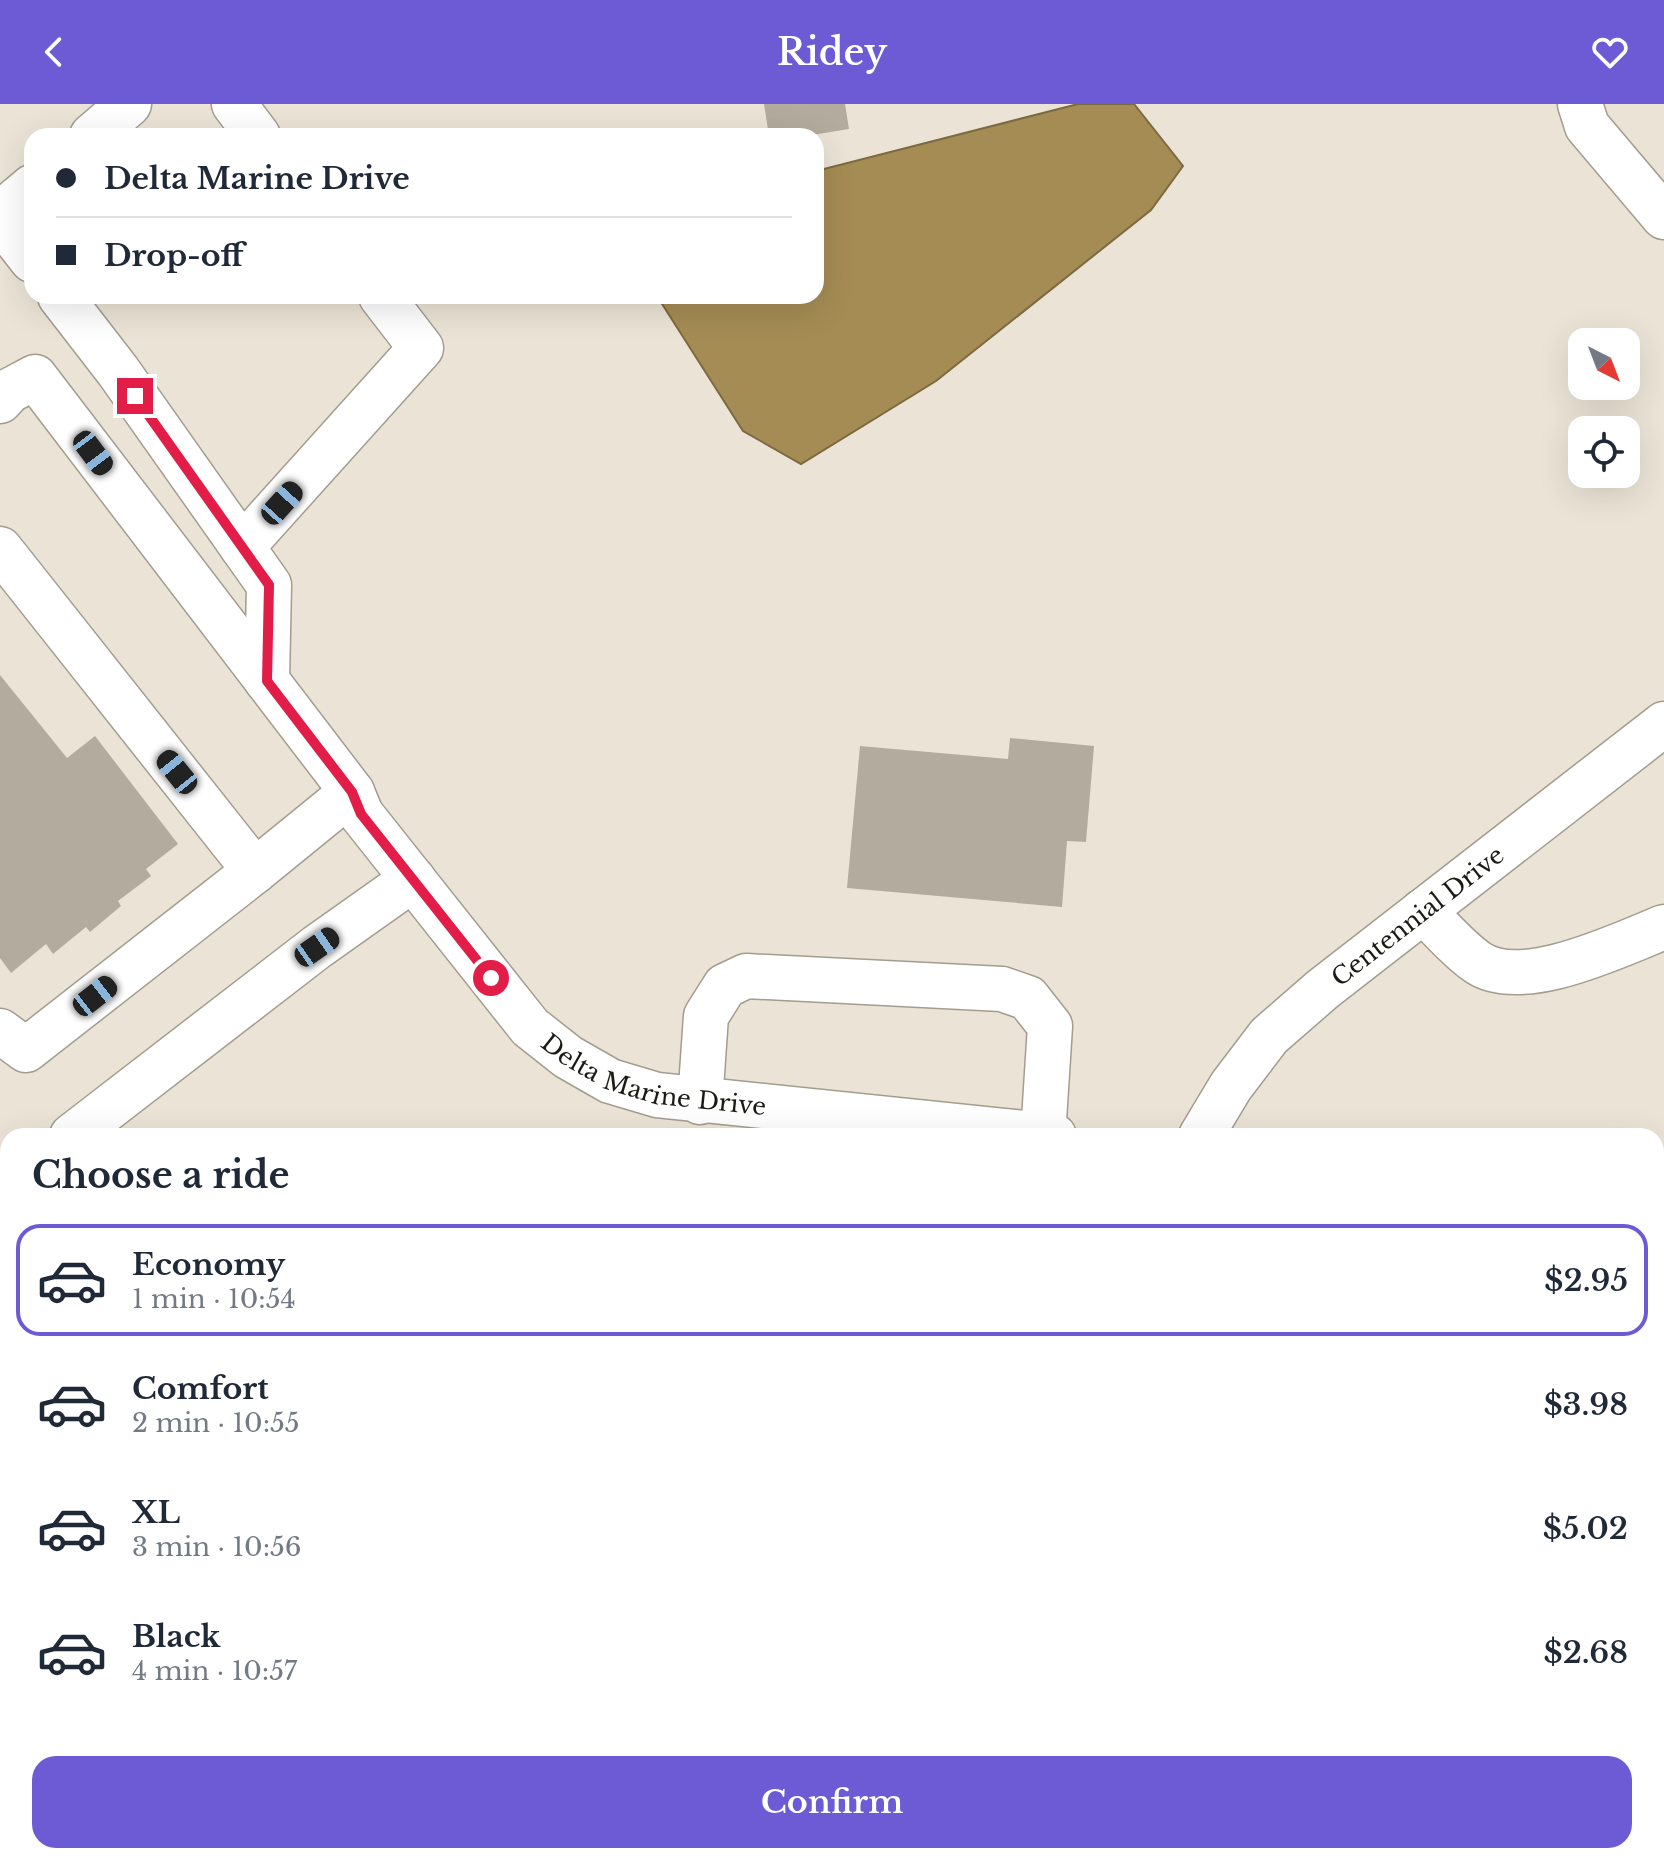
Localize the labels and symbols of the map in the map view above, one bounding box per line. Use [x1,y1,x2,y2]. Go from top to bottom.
north arrow [1568,328,1640,400]
route end [117,378,153,414]
car [69,427,117,479]
car [257,477,307,529]
car [153,746,201,798]
street label: Centennial Drive [1325,840,1509,992]
car [290,923,344,971]
route start [473,960,509,996]
car [69,972,121,1020]
street label: Delta Marine Drive [536,1027,768,1121]

